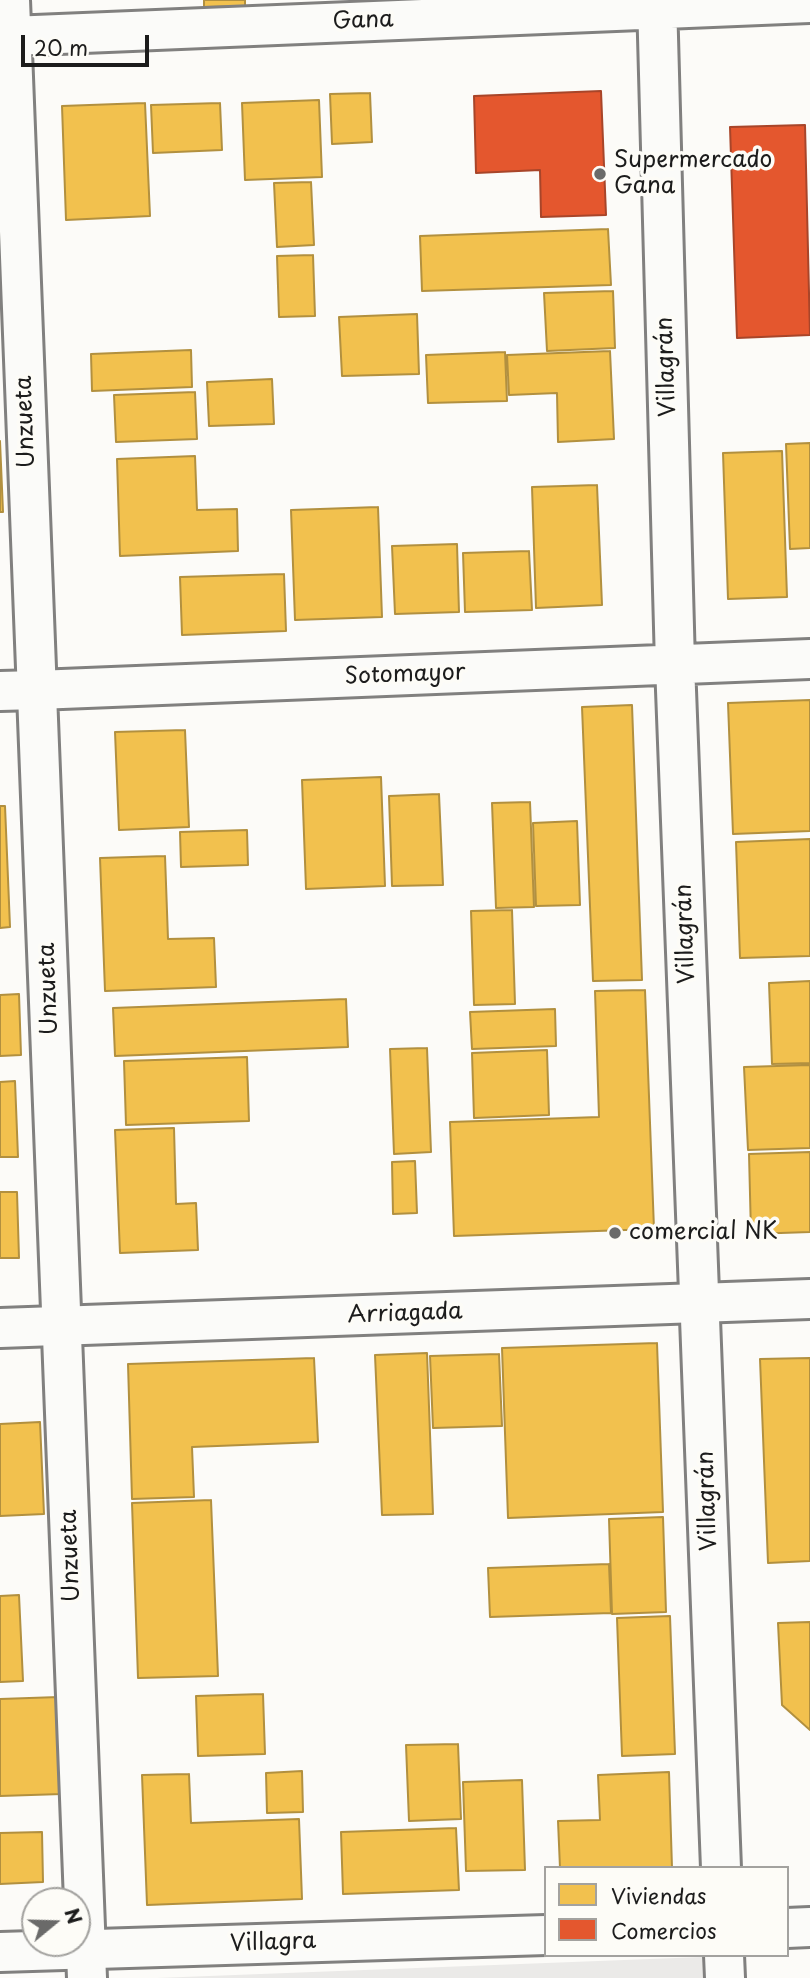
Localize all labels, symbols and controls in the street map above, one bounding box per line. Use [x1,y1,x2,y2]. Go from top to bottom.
street label: Gana [332,6,394,36]
scale bar [24,21,152,65]
text: 20 m [34,31,88,63]
place label: Supermercado Gana [614,147,772,201]
marker: Supermercado Gana [592,166,608,182]
street label: Villagrán [651,317,683,417]
street label: Unzueta [11,375,41,469]
street label: Sotomayor [344,659,466,691]
street label: Villagrán [670,884,702,984]
street label: Unzueta [34,942,64,1036]
place label: comercial NK [629,1219,778,1247]
marker: comercial NK [607,1225,623,1241]
street label: Arriagada [347,1298,463,1330]
street label: Villagrán [692,1451,724,1551]
street label: Unzueta [56,1509,86,1603]
legend [544,1866,789,1957]
text: Viviendas [611,1879,706,1911]
north arrow [21,1887,91,1957]
text: N [58,1904,90,1927]
text: Comercios [611,1914,717,1946]
street label: Villagra [229,1928,317,1958]

